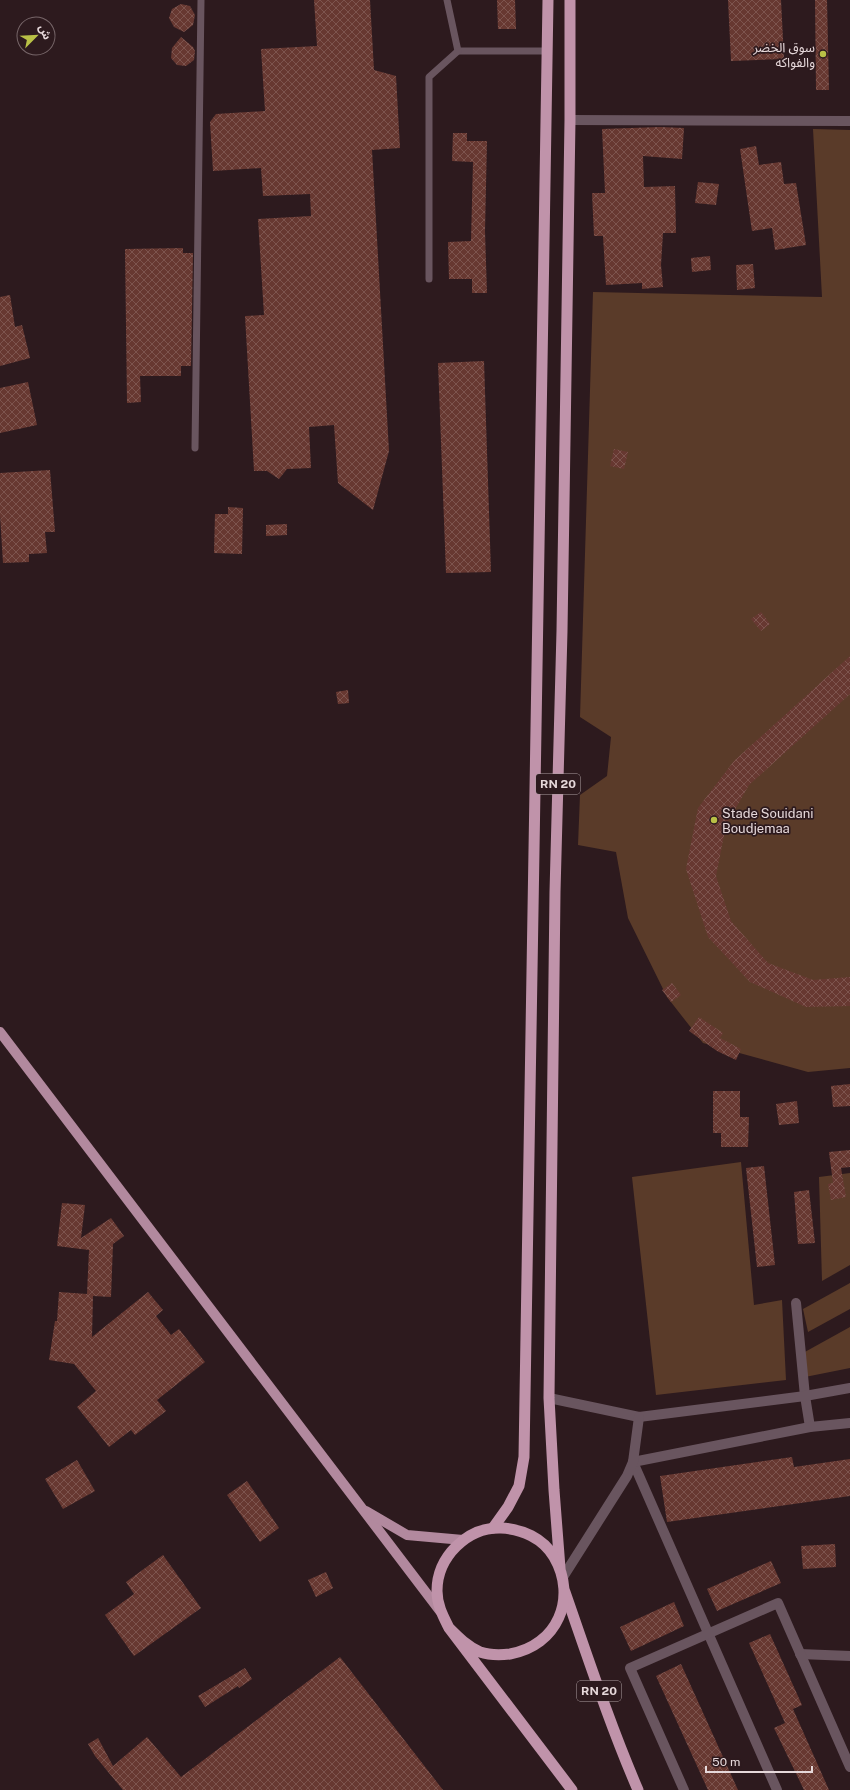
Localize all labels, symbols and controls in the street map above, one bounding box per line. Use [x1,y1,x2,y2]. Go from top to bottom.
north arrow [16,16,56,56]
text: ش [36,23,54,42]
place label: سوق الخضر والفواكه [752,40,815,70]
marker: سوق الخضر والفواكه [818,49,828,59]
road number: RN 20 [536,774,580,794]
place label: Stade Souidani Boudjemaa [722,806,813,836]
marker: Stade Souidani Boudjemaa [709,815,719,825]
road number: RN 20 [577,1681,621,1701]
scale bar [706,1748,812,1774]
text: 50 m [712,1755,740,1769]

